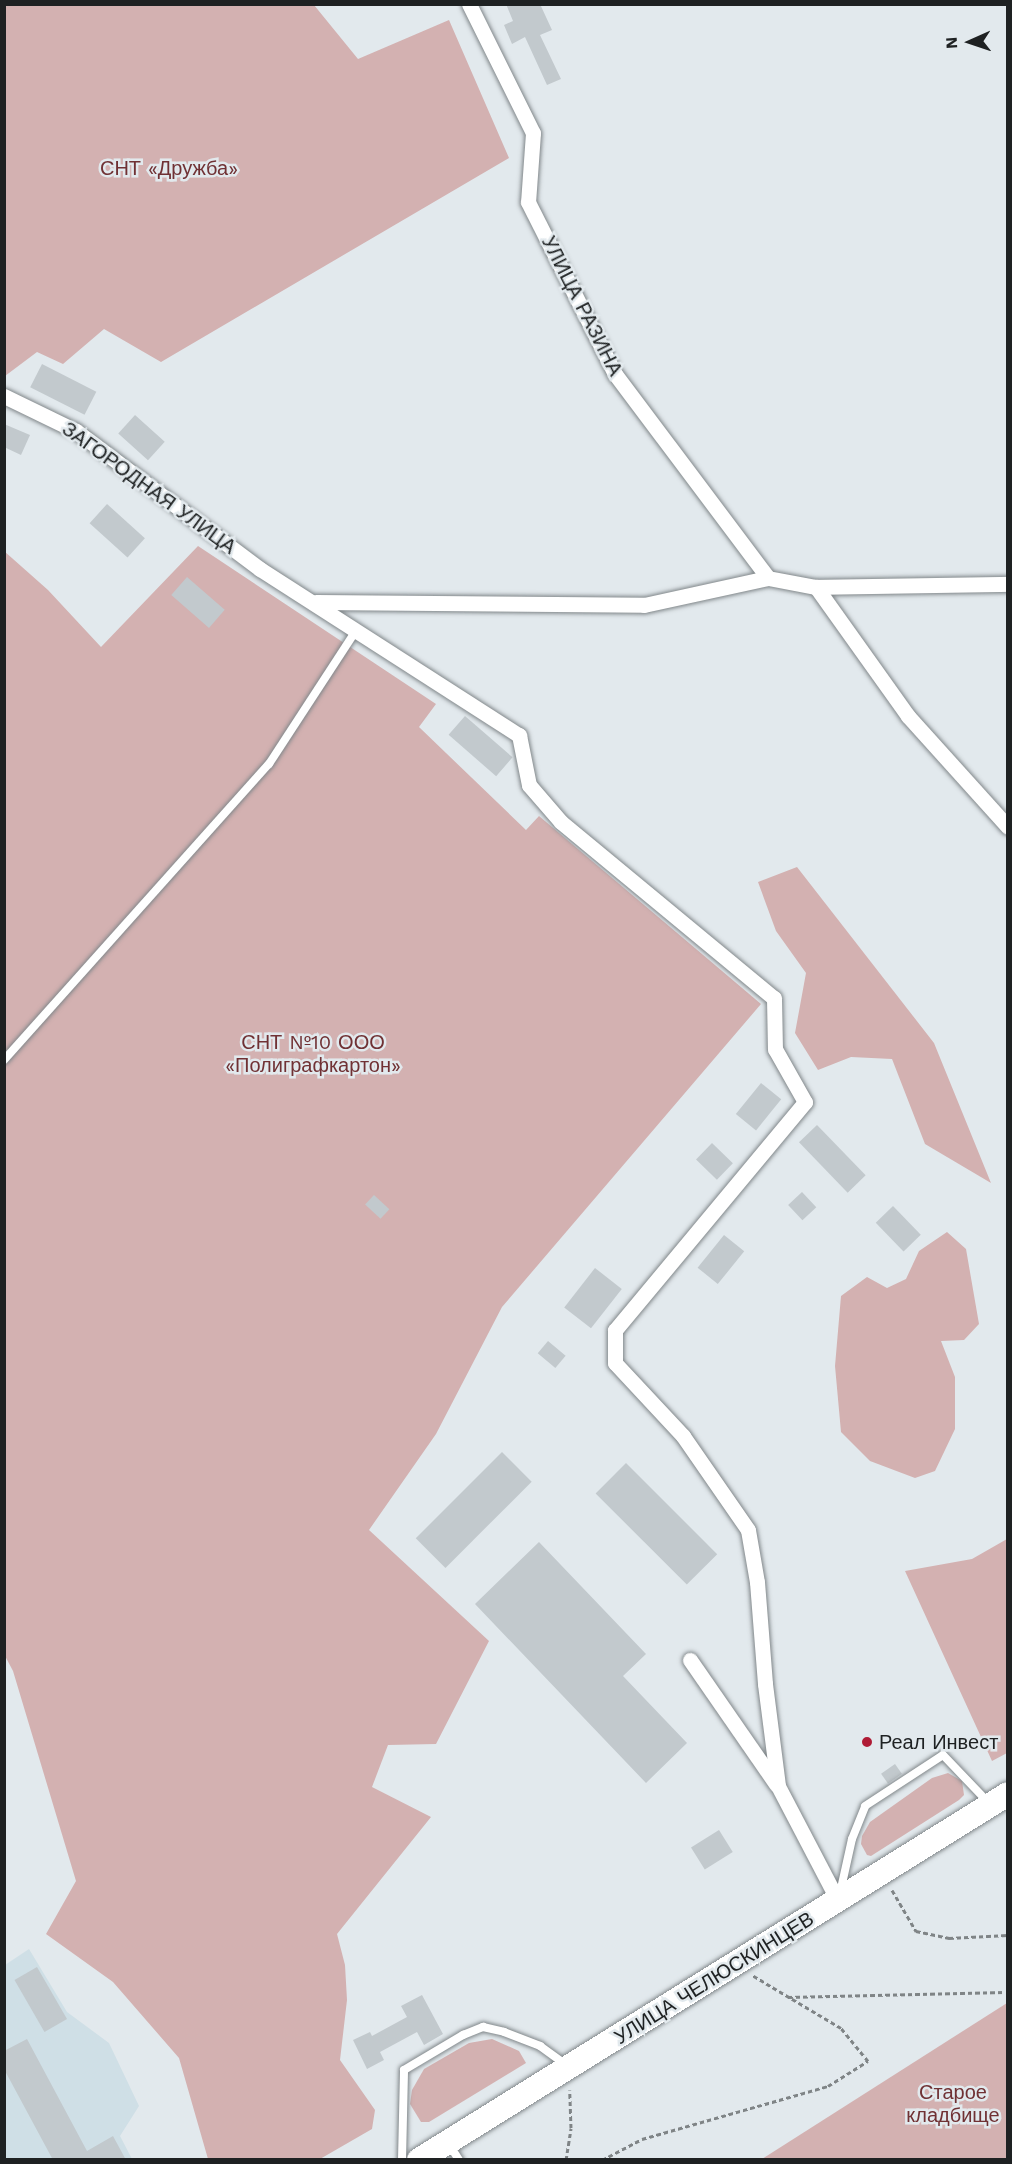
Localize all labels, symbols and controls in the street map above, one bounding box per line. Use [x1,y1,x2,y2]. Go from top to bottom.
north arrow [940,12,1000,72]
text: N [942,37,961,49]
park label: СНТ «Дружба» [100,156,238,180]
street label: УЛИЦА РАЗИНА [536,232,628,380]
street label: ЗАГОРОДНАЯ УЛИЦА [57,417,241,559]
park label: СНТ №10 ООО «Полиграфкартон» [225,1030,401,1077]
place label: Реал Инвест [879,1730,998,1754]
marker: Реал Инвест [860,1735,874,1749]
street label: УЛИЦА ЧЕЛЮСКИНЦЕВ [610,1907,818,2049]
park label: Старое кладбище [906,2080,1000,2127]

